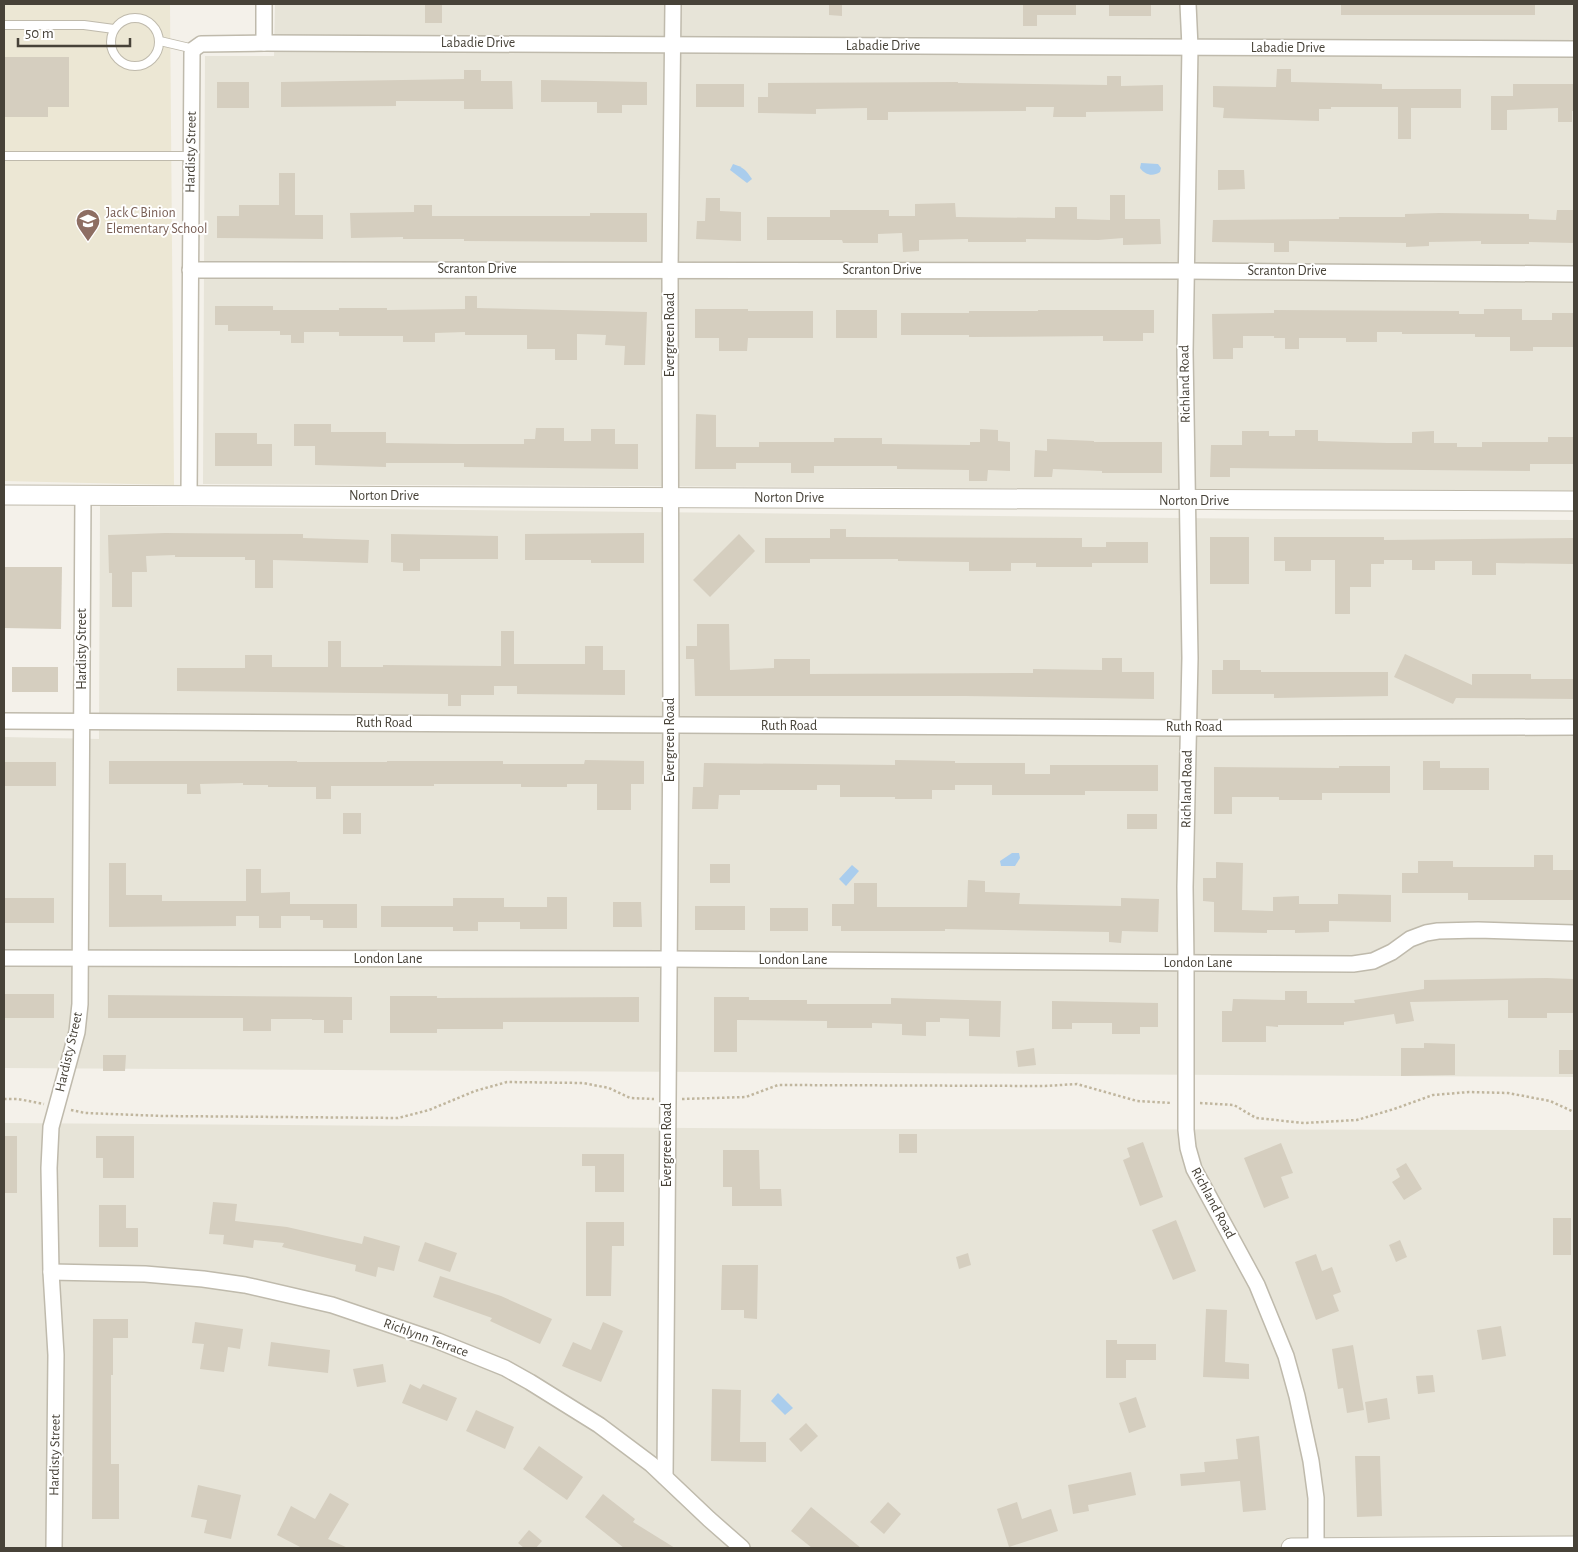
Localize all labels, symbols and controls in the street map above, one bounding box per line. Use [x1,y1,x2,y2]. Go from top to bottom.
scale bar [18,15,130,47]
text: 50 m [25,26,54,41]
street label: Labadie Drive [441,36,515,50]
street label: Labadie Drive [846,39,920,53]
street label: Labadie Drive [1251,41,1325,55]
street label: Hardisty Street [183,111,199,193]
place label: Jack C Binion Elementary School [106,206,208,236]
school or university icon: Jack C Binion Elementary School [75,208,101,242]
street label: Scranton Drive [437,262,517,276]
street label: Scranton Drive [842,263,922,277]
street label: Scranton Drive [1247,264,1327,278]
street label: Evergreen Road [663,293,677,377]
street label: Richland Road [1177,345,1193,423]
street label: Norton Drive [349,489,419,503]
street label: Norton Drive [754,491,824,505]
street label: Norton Drive [1159,494,1229,508]
street label: Hardisty Street [75,608,89,690]
street label: Evergreen Road [663,698,677,782]
street label: Ruth Road [356,716,412,730]
street label: Ruth Road [761,719,817,733]
street label: Ruth Road [1166,720,1222,734]
street label: Richland Road [1179,750,1195,828]
street label: London Lane [354,952,422,966]
street label: London Lane [759,953,827,967]
street label: London Lane [1164,956,1232,970]
street label: Hardisty Street [53,1010,85,1093]
street label: Evergreen Road [660,1103,674,1187]
street label: Richland Road [1188,1165,1238,1241]
street label: Richlynn Terrace [382,1316,470,1360]
street label: Hardisty Street [47,1414,63,1496]

